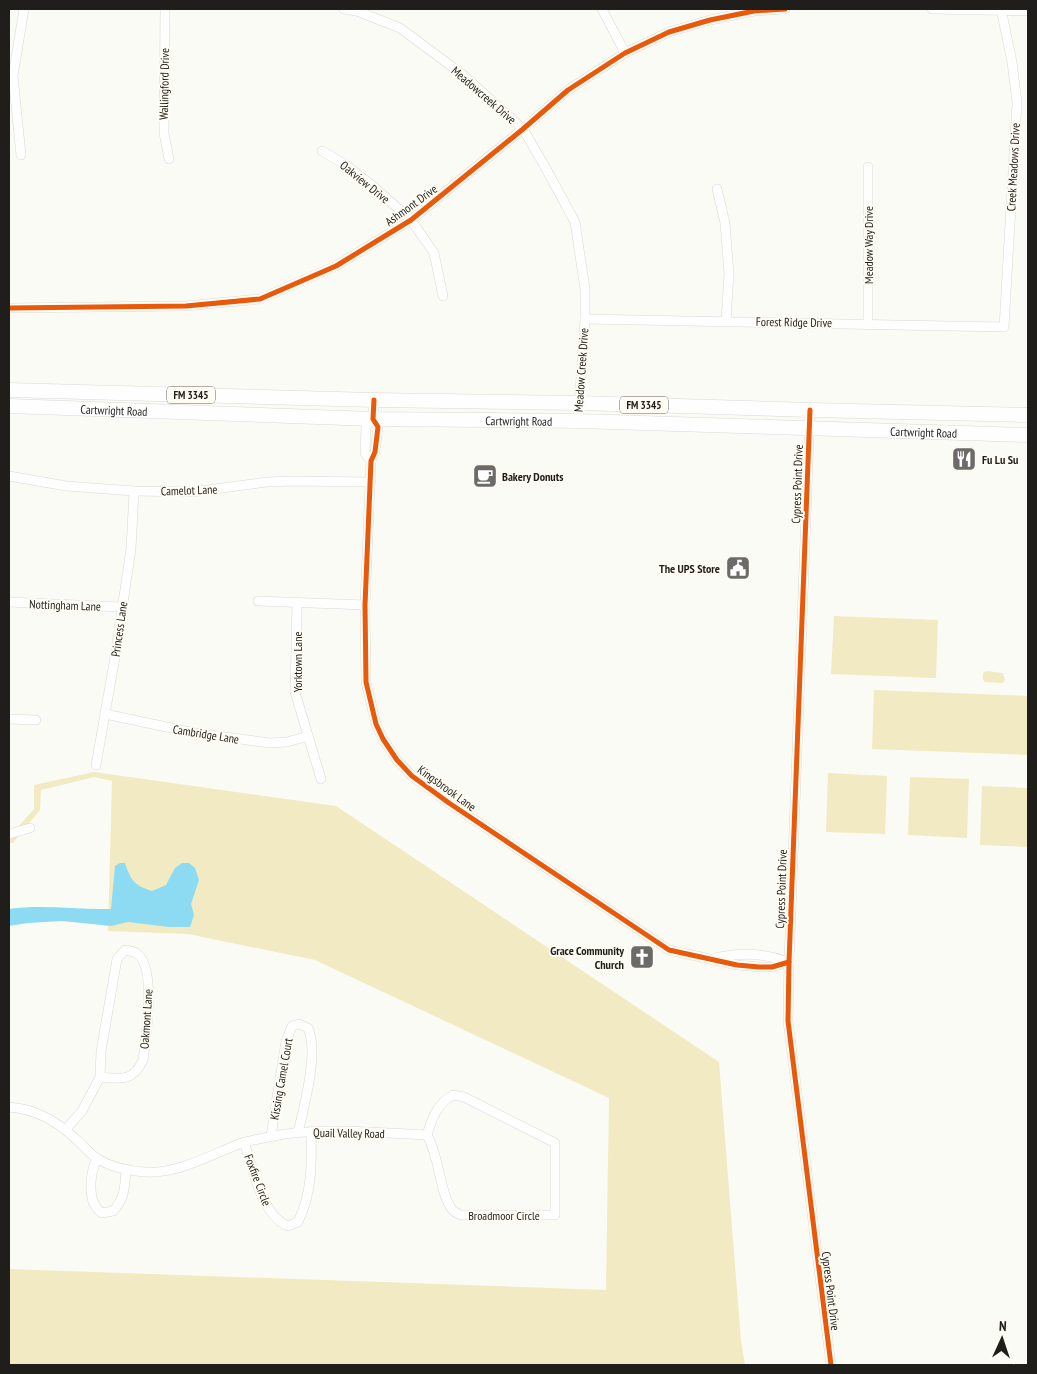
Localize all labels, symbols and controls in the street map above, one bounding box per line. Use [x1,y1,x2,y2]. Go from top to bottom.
street label: Wallingford Drive [156,48,172,120]
street label: Meadowcreek Drive [449,63,519,127]
street label: Creek Meadows Drive [1003,122,1023,212]
street label: Oakview Drive [337,157,393,207]
street label: Ashmont Drive [382,181,440,229]
street label: Meadow Way Drive [861,206,876,284]
street label: Forest Ridge Drive [756,314,832,330]
street label: Meadow Creek Drive [571,327,591,413]
road number: FM 3345 [167,386,215,404]
road number: FM 3345 [620,396,668,414]
street label: Cartwright Road [80,401,148,418]
street label: Cartwright Road [485,413,552,428]
street label: Cartwright Road [890,423,957,440]
street label: Cypress Point Drive [788,444,806,524]
restaurant icon: Fu Lu Su [951,446,977,472]
place label: Fu Lu Su [982,452,1018,467]
cafe icon: Bakery Donuts [472,463,498,489]
place label: Bakery Donuts [502,469,563,484]
street label: Camelot Lane [160,482,218,498]
public building icon: The UPS Store [725,555,751,581]
place label: The UPS Store [659,561,720,576]
street label: Nottingham Lane [29,596,101,614]
street label: Princess Lane [108,600,130,658]
street label: Yorktown Lane [290,632,305,692]
street label: Cambridge Lane [172,721,240,747]
street label: Kingsbrook Lane [415,762,479,814]
street label: Cypress Point Drive [772,849,790,929]
place label: Grace Community Church [550,943,624,972]
church icon: Grace Community Church [629,944,655,970]
street label: Oakmont Lane [136,989,156,1049]
street label: Kissing Camel Court [266,1036,296,1121]
street label: Quail Valley Road [313,1125,385,1141]
street label: Foxfire Circle [241,1152,275,1208]
street label: Broadmoor Circle [468,1208,540,1223]
street label: Cypress Point Drive [819,1251,843,1331]
north arrow [977,1314,1027,1364]
text: N [998,1317,1007,1335]

